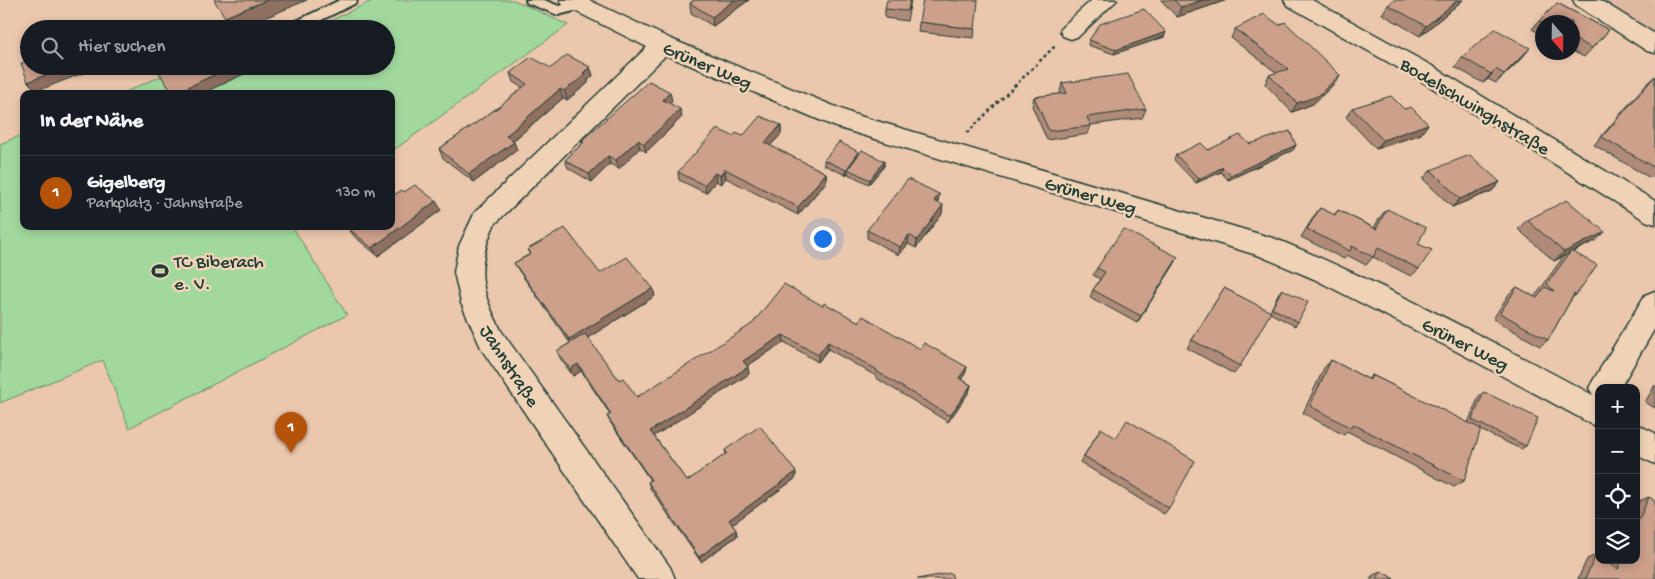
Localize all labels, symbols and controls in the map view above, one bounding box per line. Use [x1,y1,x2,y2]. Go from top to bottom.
north arrow [1535,15,1580,60]
search box [20,20,395,75]
icon: search [38,34,66,62]
text: Hier suchen [78,36,165,59]
street label: Grüner Weg [659,38,755,96]
street label: Bodelschwinghstraße [1394,54,1553,162]
text: In der Nähe [40,110,143,135]
text: Gigelberg [87,172,165,195]
street label: Grüner Weg [1041,173,1139,221]
text: 1 [53,184,59,203]
text: 130 m [336,184,375,203]
text: Parkplatz · Jahnstraße [87,195,242,214]
your location [810,226,836,252]
place label: TC Biberach e. V. [173,252,264,297]
sports icon: TC Biberach e. V. [150,261,170,281]
street label: Grüner Weg [1417,314,1512,378]
street label: Jahnstraße [473,322,543,412]
map controls [1595,384,1640,564]
button: + [1595,384,1640,429]
pin: 1 [275,412,307,453]
button: − [1595,429,1640,474]
button: locate [1595,474,1640,519]
button: layers [1595,519,1640,564]

